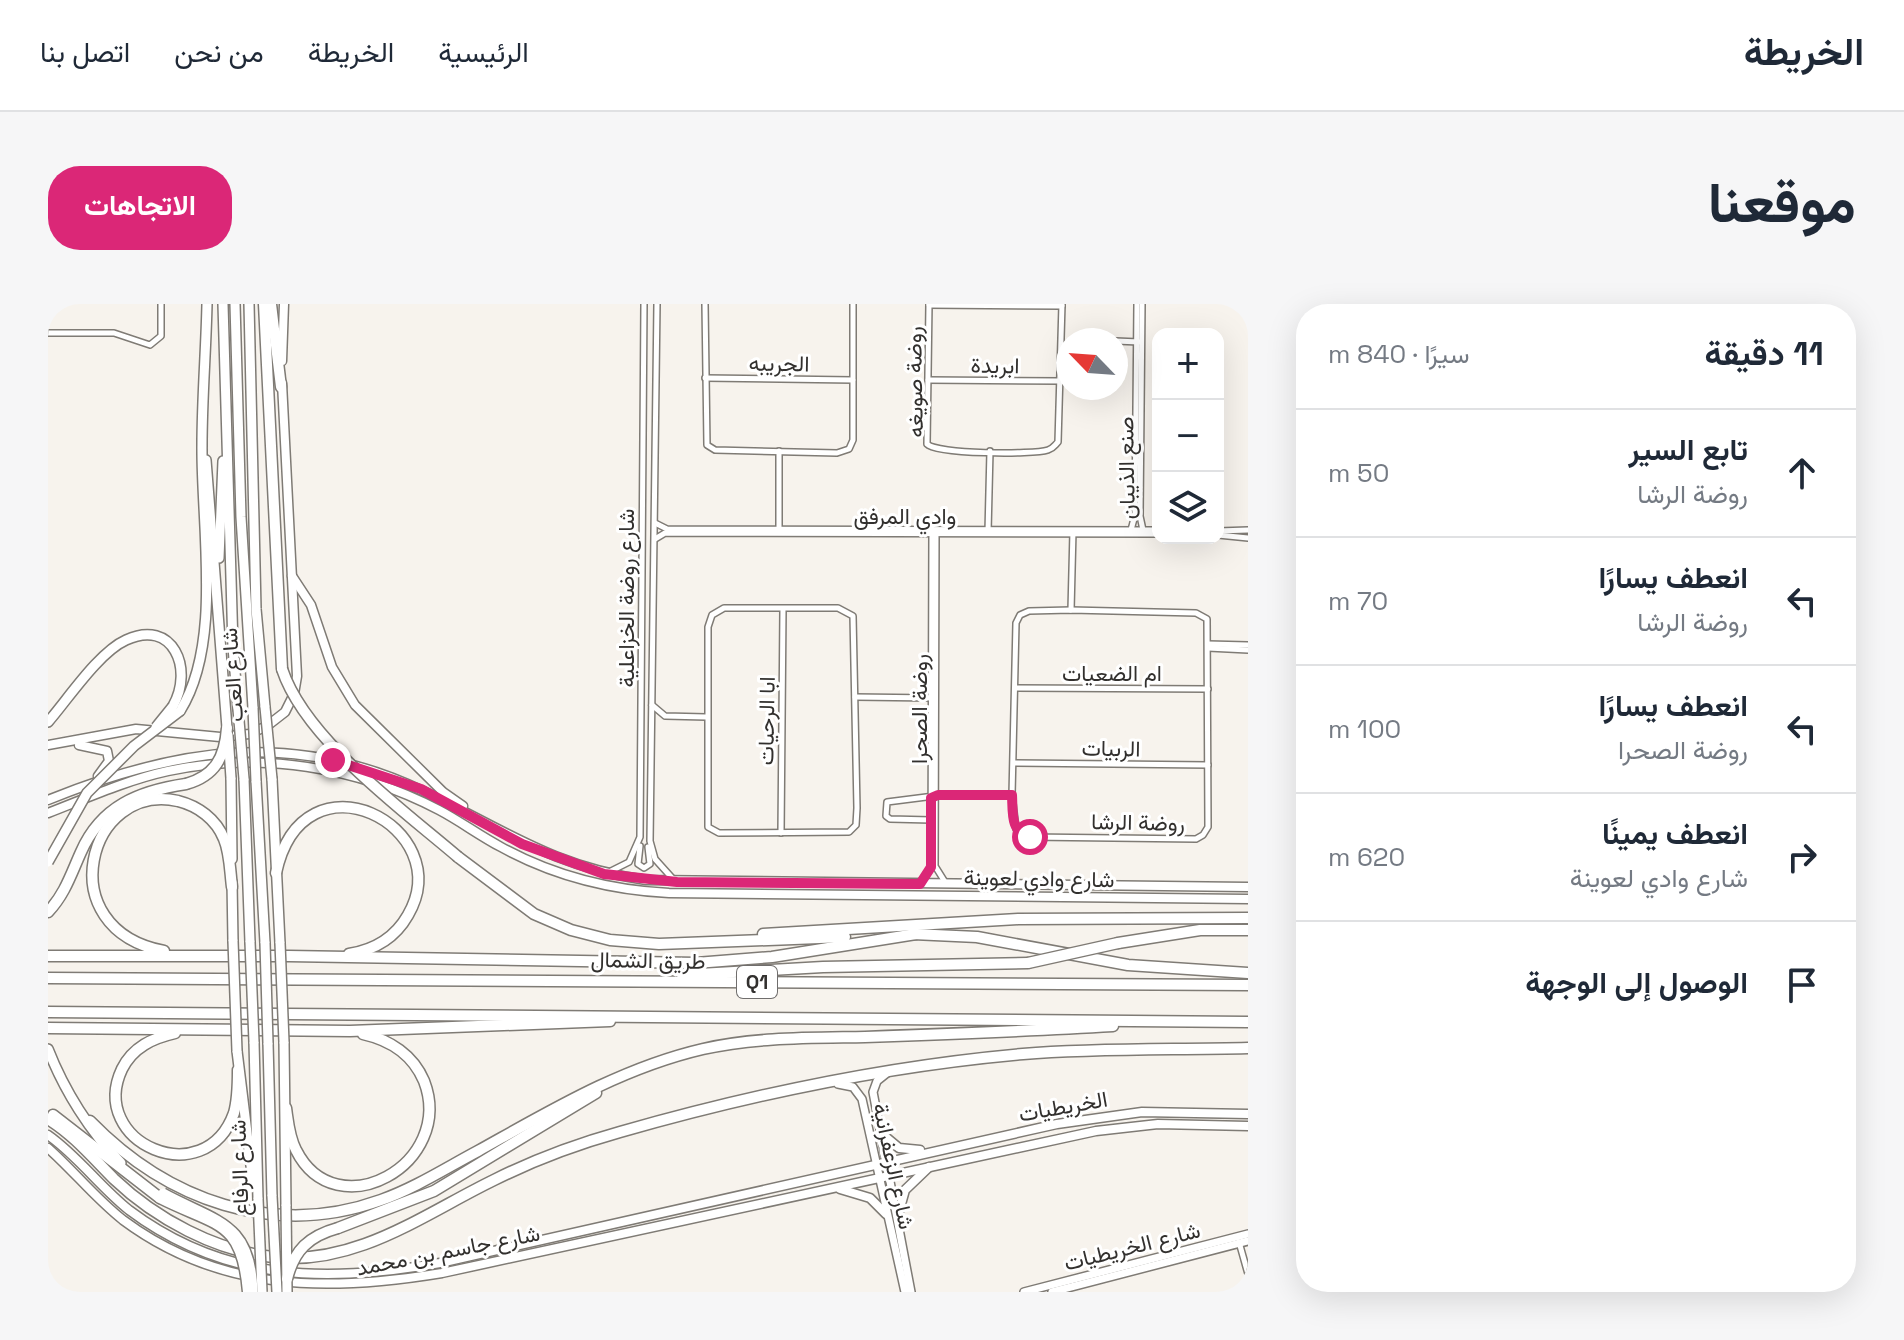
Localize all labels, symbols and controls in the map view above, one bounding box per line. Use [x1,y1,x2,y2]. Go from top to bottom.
text: الخريطة [1744,28,1864,76]
text: اتصل بنا [40,34,130,70]
text: من نحن [174,34,264,70]
text: الخريطة [308,34,394,70]
text: الرئيسية [438,34,529,70]
button: الاتجاهات [48,166,232,250]
text: موقعنا [1708,167,1856,238]
street label: روضة صويغه [899,326,929,438]
north arrow [1056,328,1128,400]
map controls [1152,328,1224,544]
button: + [1152,328,1224,400]
text: 11 دقيقة [1704,332,1824,375]
text: سيرًا · 840 m [1328,337,1470,371]
street label: الجريبه [748,348,810,378]
street label: ابريدة [970,351,1020,379]
button: − [1152,400,1224,472]
street label: صنع الذيبان [1111,416,1142,520]
text: تابع السير [1629,430,1748,469]
icon: ahead [1780,451,1824,495]
text: 50 m [1328,456,1389,490]
button: layers [1152,472,1224,544]
text: روضة الرشا [1637,477,1748,511]
street label: وادي المرفق [854,502,956,535]
street label: شارع روضة الخزاعلية [612,509,641,687]
text: انعطف يسارًا [1598,558,1748,597]
icon: left [1780,579,1824,623]
text: 70 m [1328,584,1388,618]
text: روضة الرشا [1637,605,1748,639]
street label: شارع العب [215,627,250,723]
street label: روضة الصحرا [905,654,933,764]
street label: ام الضعيات [1062,659,1162,688]
street label: ابا الرحيات [751,676,781,766]
text: انعطف يسارًا [1598,686,1748,725]
icon: left [1780,707,1824,751]
text: 100 m [1328,712,1401,746]
street label: الربيات [1081,733,1141,763]
text: روضة الصحرا [1618,733,1748,767]
route end [315,742,351,778]
street label: روضة الرشا [1091,807,1185,837]
text: انعطف يمينًا [1602,814,1748,853]
route start [1012,819,1048,855]
icon: right [1780,835,1824,879]
text: 620 m [1328,840,1405,874]
text: شارع وادي لعوينة [1570,861,1748,895]
street label: شارع وادي لعوينة [963,863,1115,898]
street label: طريق الشمال [590,945,706,975]
text: الوصول إلى الوجهة [1525,963,1748,1002]
icon: arrive [1780,963,1824,1007]
road number: Q1 [737,966,777,998]
street label: الخريطيات [1016,1084,1110,1128]
street label: شارع الزعفرانية [866,1100,921,1232]
street label: شارع الرفاع [223,1119,256,1217]
street label: شارع الخريطيات [1061,1216,1203,1277]
street label: شارع جاسم بن محمد [354,1218,542,1283]

